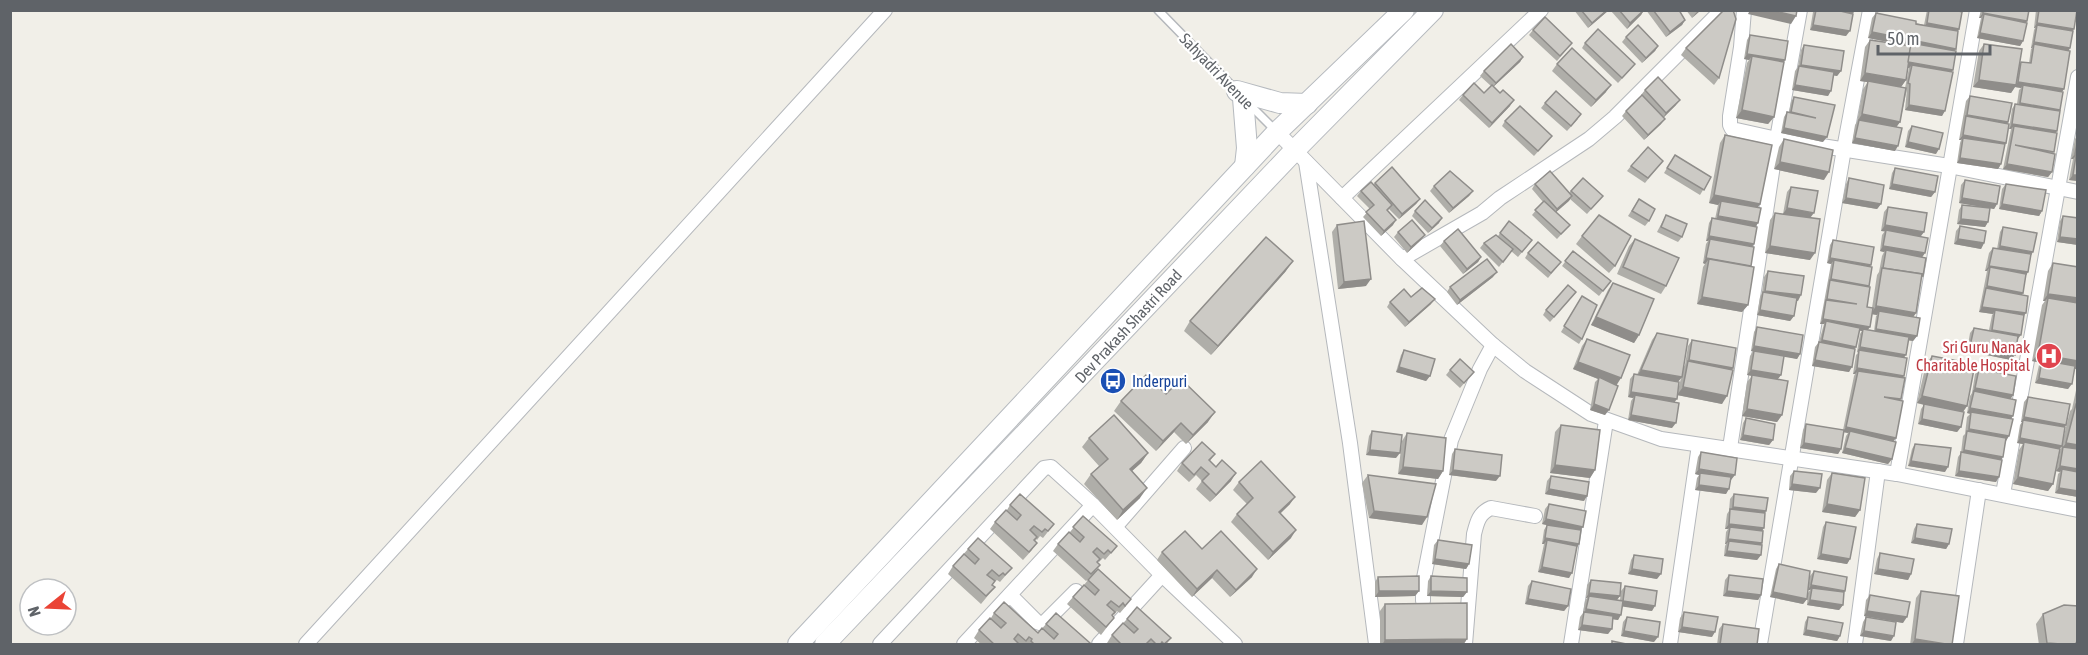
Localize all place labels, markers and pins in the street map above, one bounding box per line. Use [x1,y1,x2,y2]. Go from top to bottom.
place label: Sri Guru Nanak Charitable Hospital [1916,338,2031,375]
hospital icon: Sri Guru Nanak Charitable Hospital [2034,341,2064,371]
bus stop icon: Inderpuri [1098,366,1128,396]
place label: Inderpuri [1132,372,1187,391]

